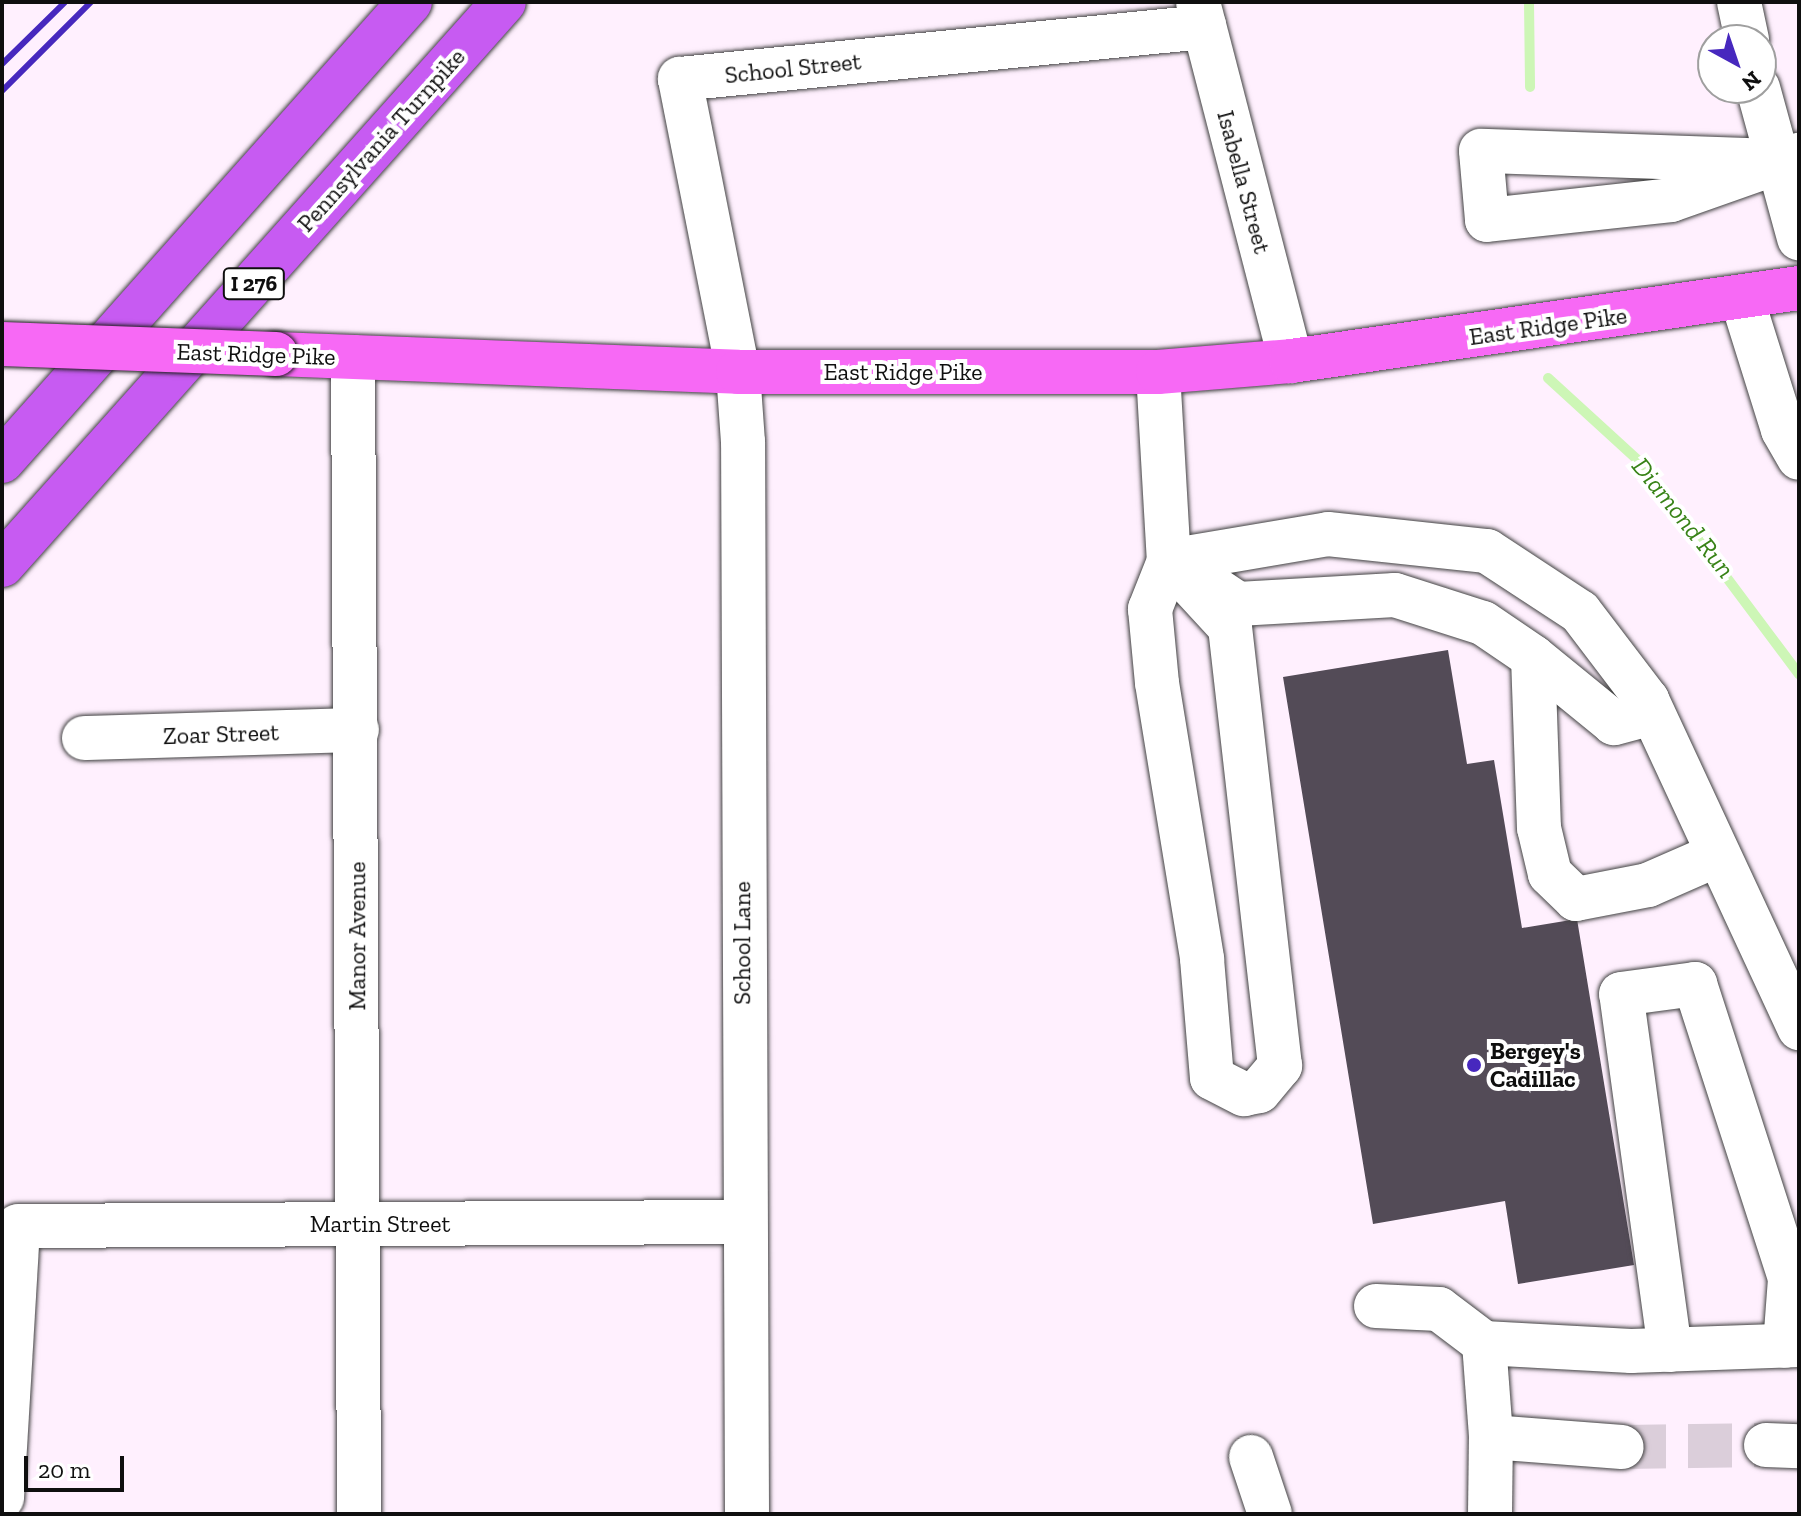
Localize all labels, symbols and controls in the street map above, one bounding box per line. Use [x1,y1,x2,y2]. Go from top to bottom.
north arrow [1697,24,1777,104]
street label: Pennsylvania Turnpike [291,42,471,238]
street label: School Street [723,47,863,89]
text: N [1736,66,1767,97]
street label: Isabella Street [1211,107,1277,257]
road number: I 276 [222,266,286,302]
street label: East Ridge Pike [1467,301,1629,351]
street label: East Ridge Pike [176,337,336,371]
street label: East Ridge Pike [824,358,982,386]
water label: Diamond Run [1625,452,1741,584]
street label: Zoar Street [162,718,280,750]
street label: Manor Avenue [343,861,371,1011]
street label: School Lane [728,881,756,1005]
place label: Bergey's Cadillac [1490,1037,1581,1093]
marker: Bergey's Cadillac [1465,1056,1483,1074]
street label: Martin Street [310,1210,450,1238]
scale bar [28,1440,128,1490]
text: 20 m [38,1455,90,1484]

